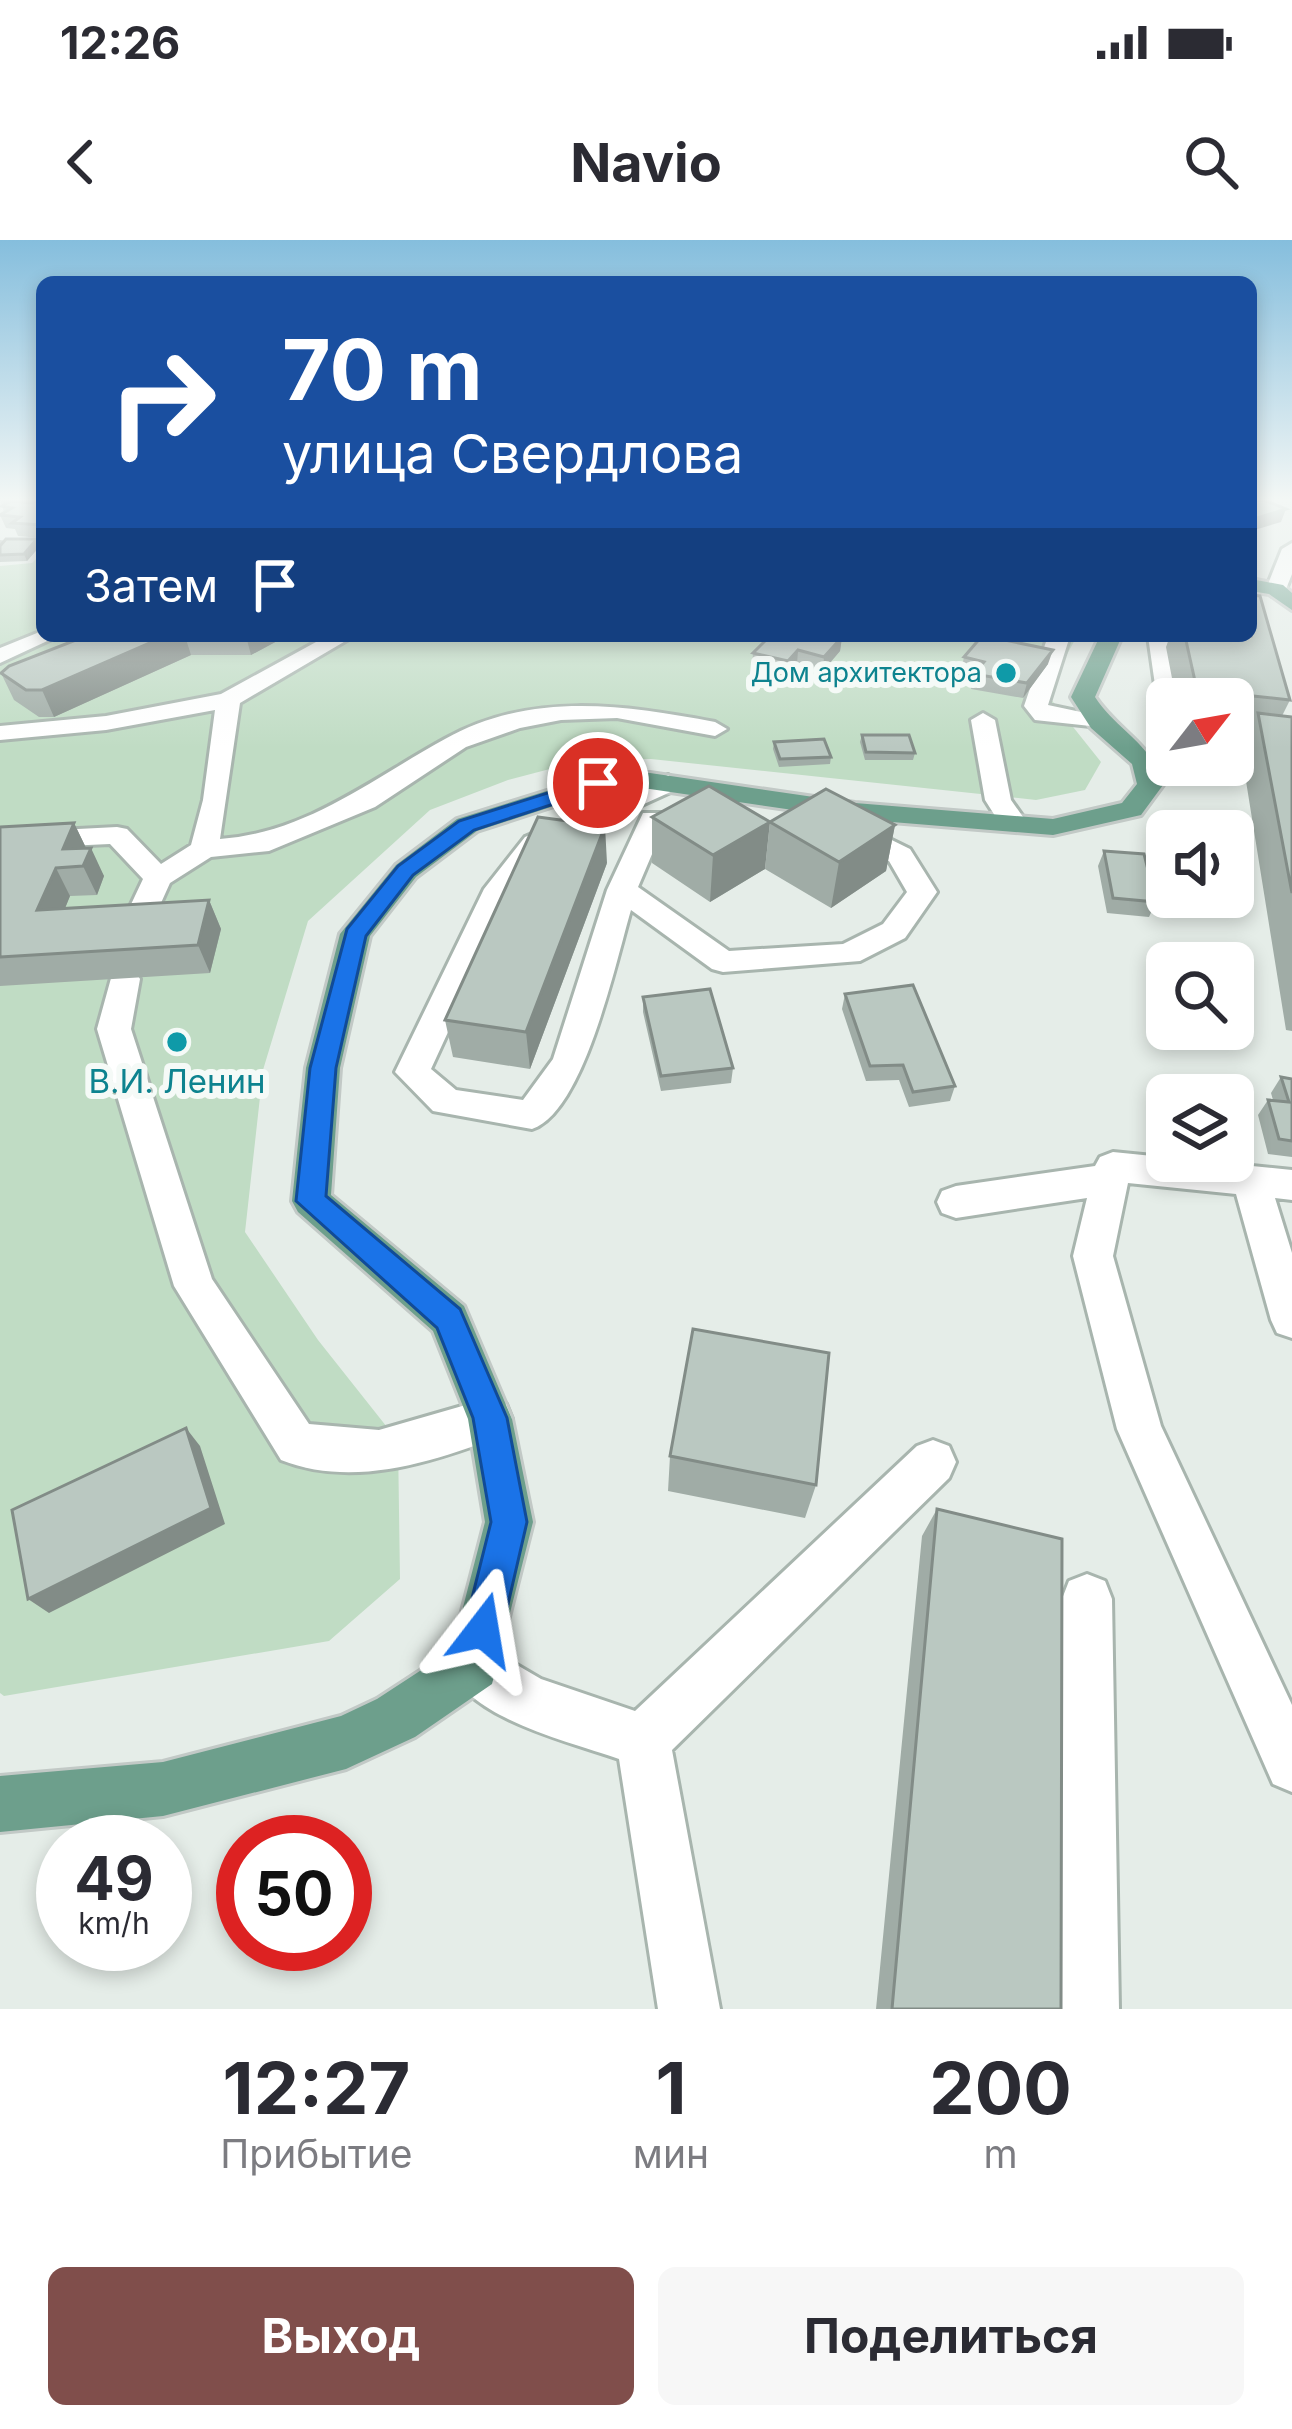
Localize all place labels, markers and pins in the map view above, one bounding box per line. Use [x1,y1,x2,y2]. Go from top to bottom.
place label: Дом архитектора [751,656,982,689]
marker: Дом архитектора [993,660,1019,686]
pin [547,732,649,834]
marker: В.И. Ленин [164,1029,190,1055]
place label: В.И. Ленин [88,1061,266,1101]

